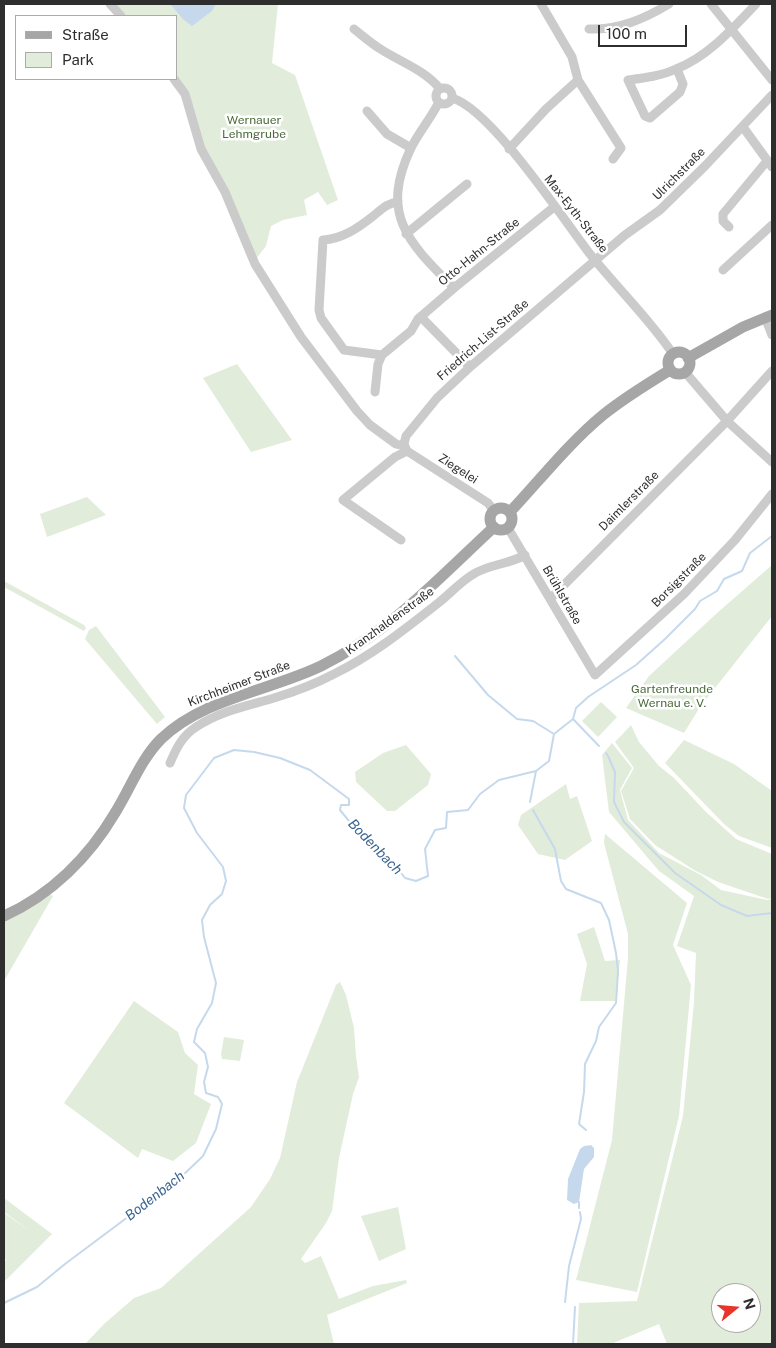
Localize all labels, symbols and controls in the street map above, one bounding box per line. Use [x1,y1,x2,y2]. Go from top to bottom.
legend [15,15,178,80]
scale bar [601,15,690,47]
text: 100 m [606,25,647,42]
text: Straße [62,26,109,43]
text: Park [62,51,94,68]
park label: Wernauer Lehmgrube [222,113,286,141]
street label: Ulrichstraße [650,145,708,203]
street label: Max-Eyth-Straße [541,172,611,256]
street label: Otto-Hahn-Straße [436,215,522,289]
street label: Friedrich-List-Straße [434,296,532,384]
street label: Ziegelei [435,451,481,487]
street label: Daimlerstraße [596,468,662,534]
street label: Borsigstraße [649,550,709,610]
street label: Brühlstraße [539,563,585,627]
street label: Kranzhaldenstraße [343,584,437,658]
street label: Kirchheimer Straße [186,658,292,710]
park label: Gartenfreunde Wernau e. V. [631,682,713,710]
water label: Bodenbach [344,816,406,878]
water label: Bodenbach [122,1168,188,1224]
north arrow [711,1283,761,1333]
text: N [740,1296,759,1311]

